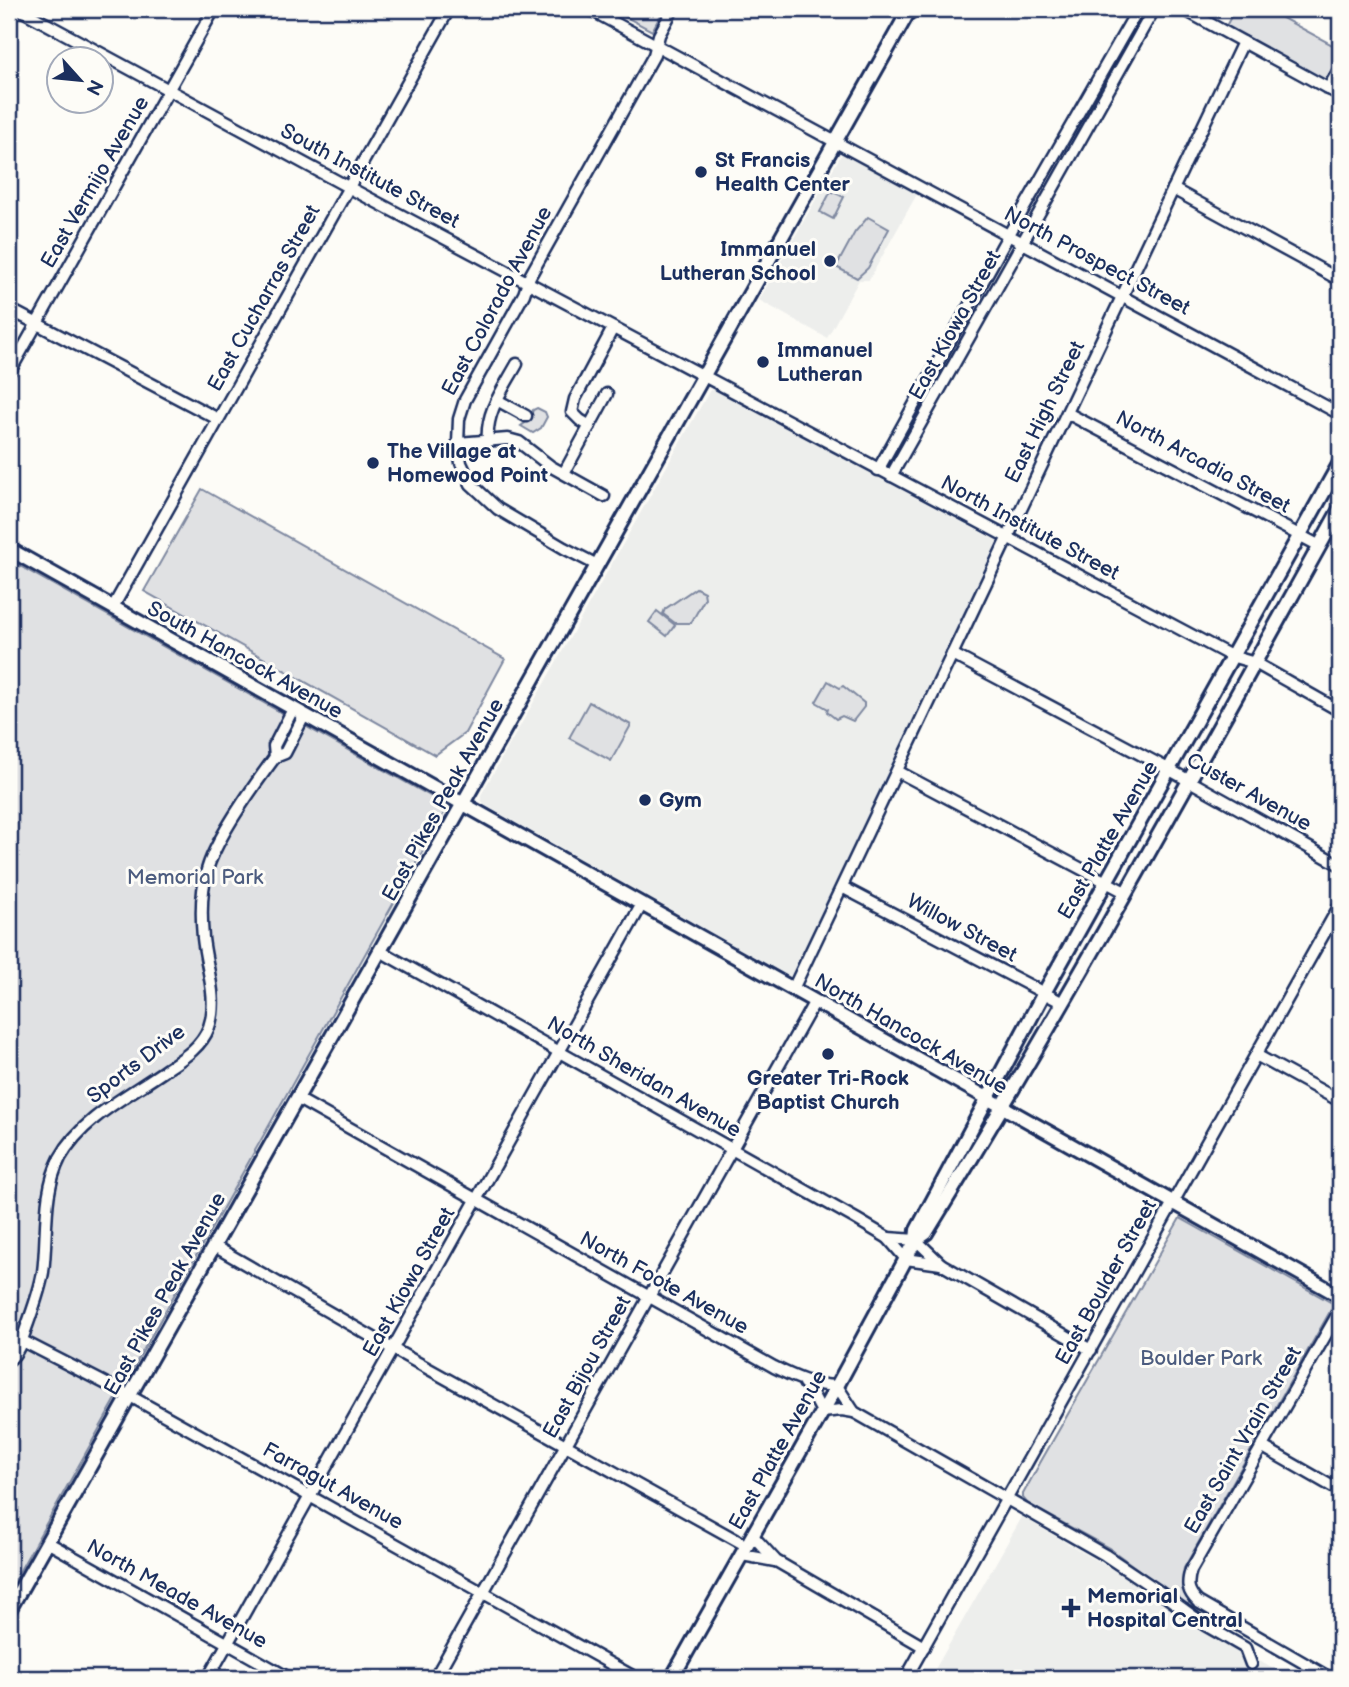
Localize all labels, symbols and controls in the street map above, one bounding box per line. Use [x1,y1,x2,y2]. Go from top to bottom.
north arrow [46,46,116,116]
text: N [80,75,107,99]
street label: East Vermijo Avenue [36,92,154,272]
street label: South Institute Street [276,118,464,234]
place label: St Francis Health Center [715,148,851,197]
marker: St Francis Health Center [693,164,709,180]
street label: East Cucharras Street [202,200,326,396]
street label: North Prospect Street [1000,201,1195,321]
street label: East Colorado Avenue [436,202,558,400]
place label: Immanuel Lutheran School [660,237,816,286]
street label: East Kiowa Street [904,245,1007,404]
marker: Immanuel Lutheran School [822,253,838,269]
street label: East High Street [1000,336,1090,487]
place label: Immanuel Lutheran [777,338,873,387]
marker: Immanuel Lutheran [755,354,771,370]
street label: North Arcadia Street [1111,405,1295,519]
place label: The Village at Homewood Point [387,439,548,488]
marker: The Village at Homewood Point [365,455,381,471]
street label: North Institute Street [936,470,1124,586]
street label: South Hancock Avenue [143,596,347,724]
street label: East Pikes Peak Avenue [377,694,509,906]
street label: Custer Avenue [1182,747,1316,837]
street label: East Platte Avenue [1052,756,1164,924]
place label: Gym [659,788,702,813]
marker: Gym [637,792,653,808]
park label: Memorial Park [127,865,264,890]
street label: Willow Street [903,889,1022,968]
street label: North Hancock Avenue [810,968,1012,1100]
street label: North Sheridan Avenue [542,1011,746,1143]
street label: Sports Drive [82,1019,190,1109]
marker: Greater Tri-Rock Baptist Church [820,1046,836,1062]
place label: Greater Tri-Rock Baptist Church [747,1066,909,1115]
street label: East Pikes Peak Avenue [99,1188,231,1400]
street label: East Boulder Street [1050,1194,1162,1369]
street label: East Kiowa Street [358,1202,461,1361]
street label: North Foote Avenue [575,1226,753,1340]
street label: East Bijou Street [538,1291,637,1443]
street label: East Saint Vrain Street [1179,1341,1307,1538]
park label: Boulder Park [1140,1346,1263,1371]
street label: East Platte Avenue [724,1366,832,1534]
street label: Farragut Avenue [258,1437,408,1535]
street label: North Meade Avenue [82,1534,272,1654]
place label: Memorial Hospital Central [1087,1584,1243,1633]
marker: Memorial Hospital Central [1061,1598,1081,1618]

